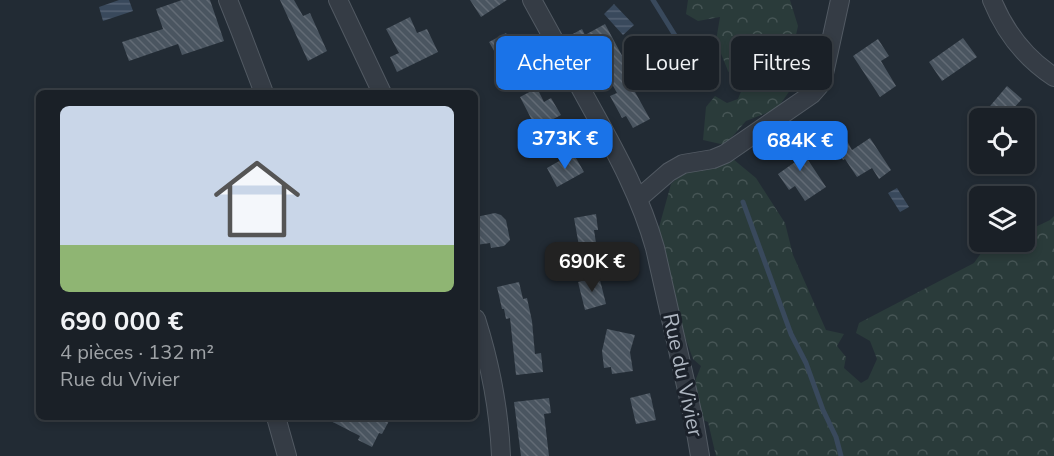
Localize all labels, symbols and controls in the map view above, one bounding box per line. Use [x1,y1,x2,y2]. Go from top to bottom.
chip: Acheter [496,36,612,90]
chip: Louer [624,36,719,90]
chip: Filtres [731,36,832,90]
map controls [969,108,1035,252]
button: locate [969,108,1035,174]
pin: 373K € [516,119,614,170]
pin: 684K € [751,121,849,172]
text: 373K € [532,125,598,152]
text: 684K € [767,127,833,154]
icon: home [203,145,311,253]
button: layers [969,186,1035,252]
pin: 690K € [543,242,641,293]
text: 690K € [559,248,625,275]
text: 690 000 € [60,304,183,339]
street label: Rue du Vivier [656,311,710,440]
text: 4 pièces · 132 m² [60,339,214,366]
text: Rue du Vivier [60,366,180,393]

